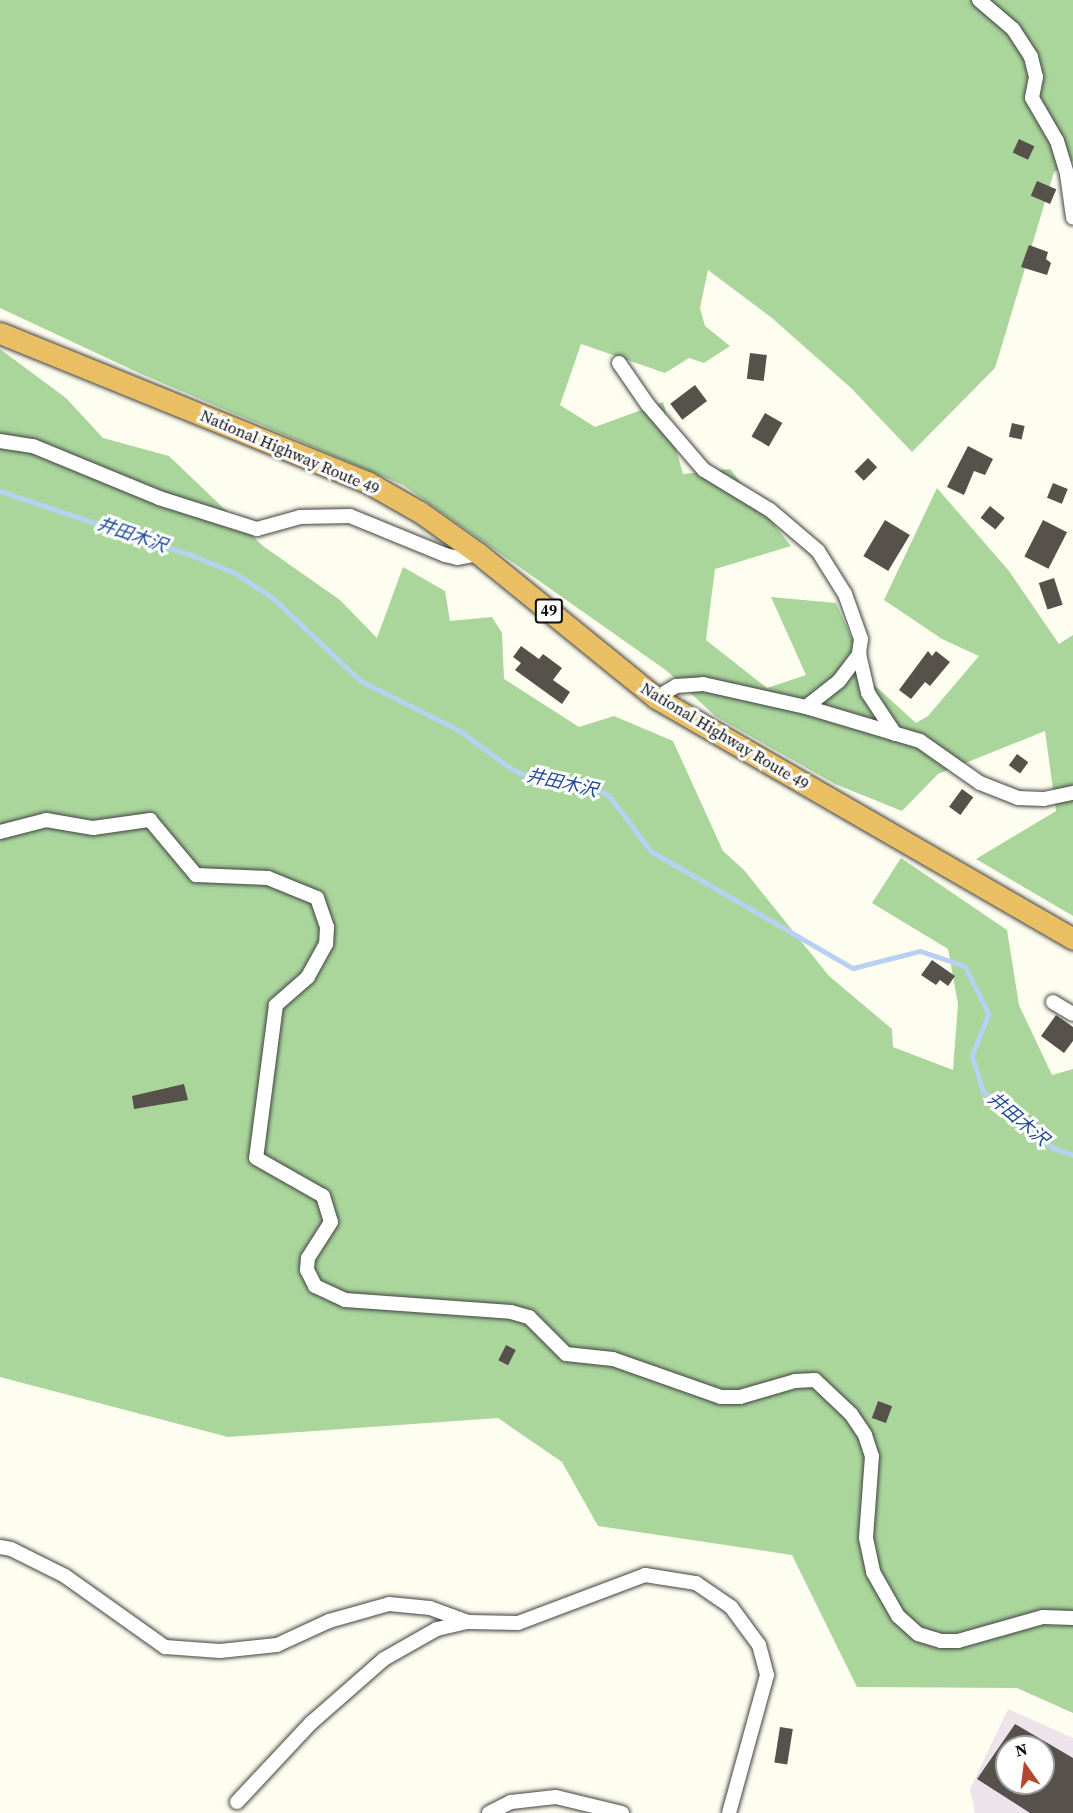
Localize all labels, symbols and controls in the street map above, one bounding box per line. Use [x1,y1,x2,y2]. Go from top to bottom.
street label: National Highway Route 49 [198,406,382,498]
water label: 井田木沢 [94,513,170,557]
road number: 49 [534,599,564,623]
street label: National Highway Route 49 [638,678,812,794]
water label: 井田木沢 [524,764,600,802]
water label: 井田木沢 [983,1088,1053,1150]
north arrow [995,1735,1055,1795]
text: N [1013,1737,1029,1762]

